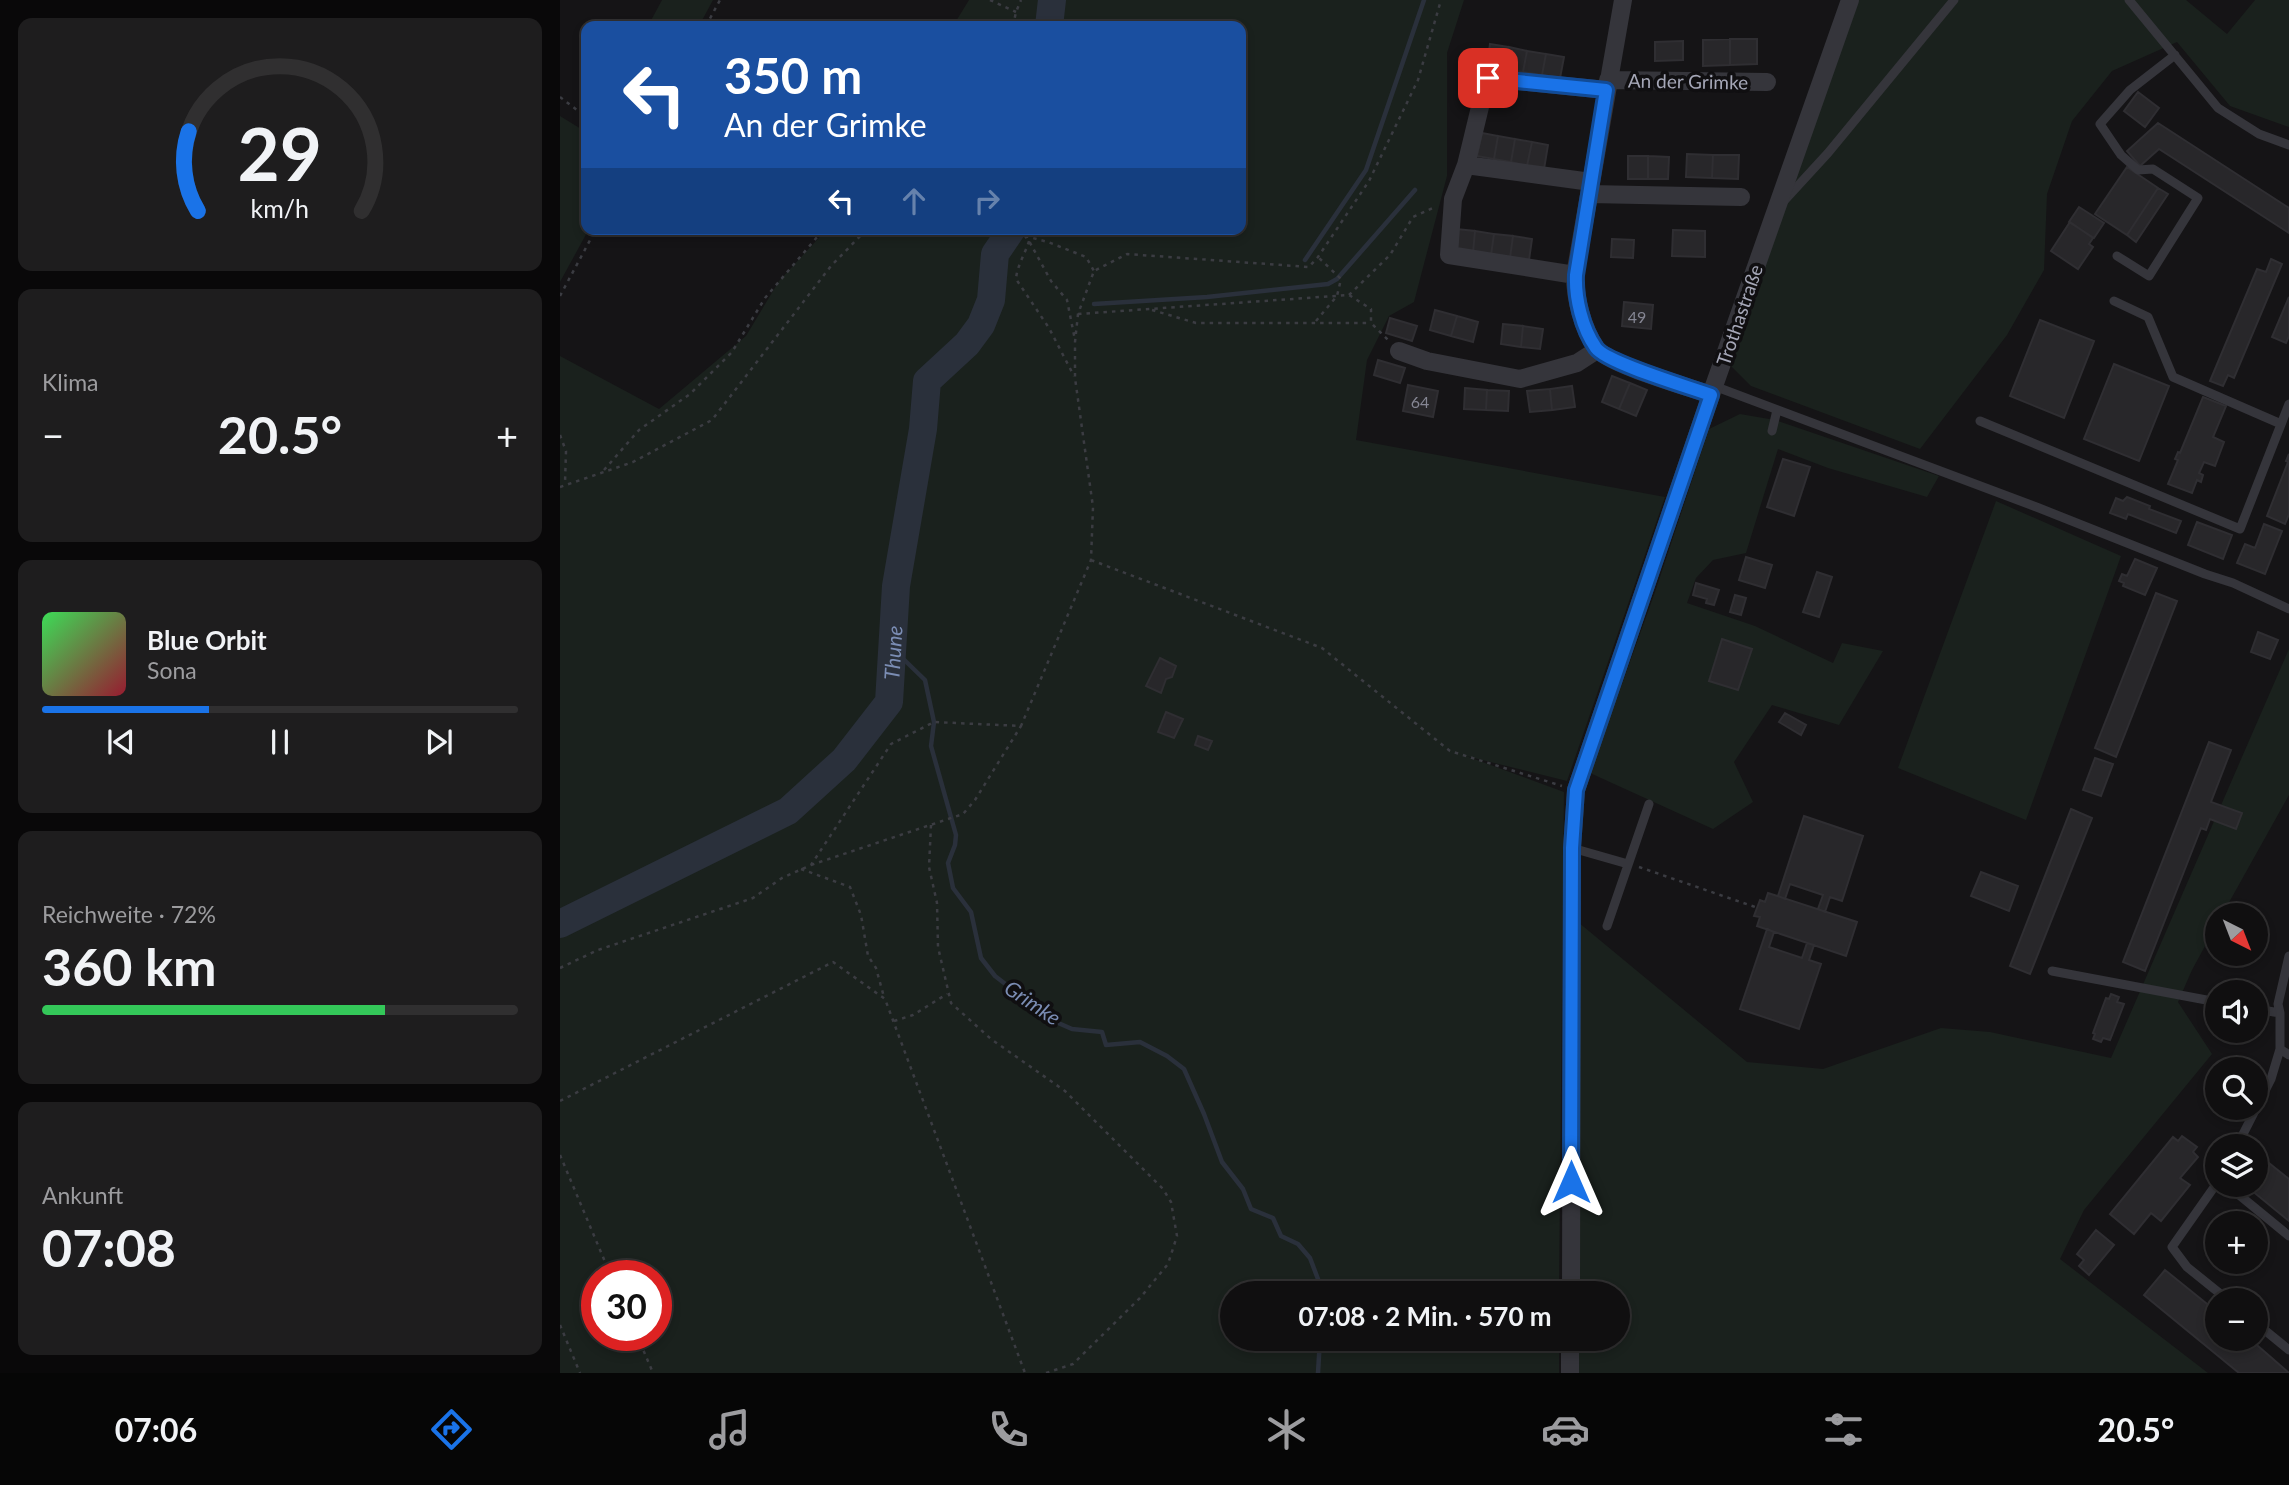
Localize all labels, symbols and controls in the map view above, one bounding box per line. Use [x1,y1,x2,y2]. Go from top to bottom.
text: 350 m [724,46,862,104]
pin [1458,48,1518,108]
icon: left [609,49,700,140]
icon: arrive [1469,59,1507,97]
street label: An der Grimke [1628,68,1748,94]
text: An der Grimke [724,105,927,144]
text: 29 [238,109,322,197]
icon: left [822,182,860,220]
icon: ahead [895,182,933,220]
icon: right [968,182,1006,220]
text: km/h [251,192,309,222]
street label: Trothastraße [1711,261,1767,369]
house number: 49 [1628,307,1646,326]
text: Klima [42,368,99,396]
house number: 64 [1411,392,1429,411]
text: 20.5° [218,403,342,465]
text: − [42,412,64,458]
text: + [496,412,518,458]
text: Blue Orbit [147,624,267,656]
water label: Thune [878,625,906,681]
text: Sona [147,656,197,684]
icon: previous [102,723,140,761]
icon: pause [261,723,299,761]
icon: next [420,723,458,761]
text: Reichweite · 72% [42,900,216,928]
north arrow [2205,903,2268,966]
map controls [2205,903,2268,1351]
text: 360 km [42,935,216,997]
water label: Grimke [1000,974,1066,1030]
button: sound [2205,980,2268,1043]
button: search [2205,1057,2268,1120]
button: layers [2205,1134,2268,1197]
position arrow [1534,1145,1608,1219]
text: Ankunft [42,1181,123,1209]
button: + [2205,1211,2268,1274]
text: 07:08 [42,1216,176,1278]
speed limit sign: 30 [581,1260,672,1351]
button: − [2205,1288,2268,1351]
text: 07:08 · 2 Min. · 570 m [1298,1300,1552,1332]
icon: directions [427,1405,476,1454]
icon: music [705,1405,754,1454]
icon: phone [984,1405,1033,1454]
icon: climate [1262,1405,1311,1454]
icon: car [1541,1405,1590,1454]
icon: filters [1819,1405,1868,1454]
text: 07:06 [115,1410,197,1449]
text: 20.5° [2098,1410,2174,1449]

